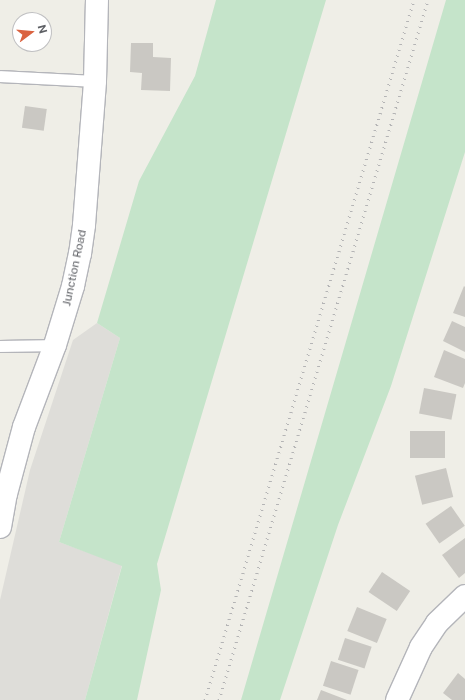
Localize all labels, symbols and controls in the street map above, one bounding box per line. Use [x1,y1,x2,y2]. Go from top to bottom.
north arrow [12,12,52,52]
text: N [36,23,50,35]
street label: Junction Road [60,229,90,307]

